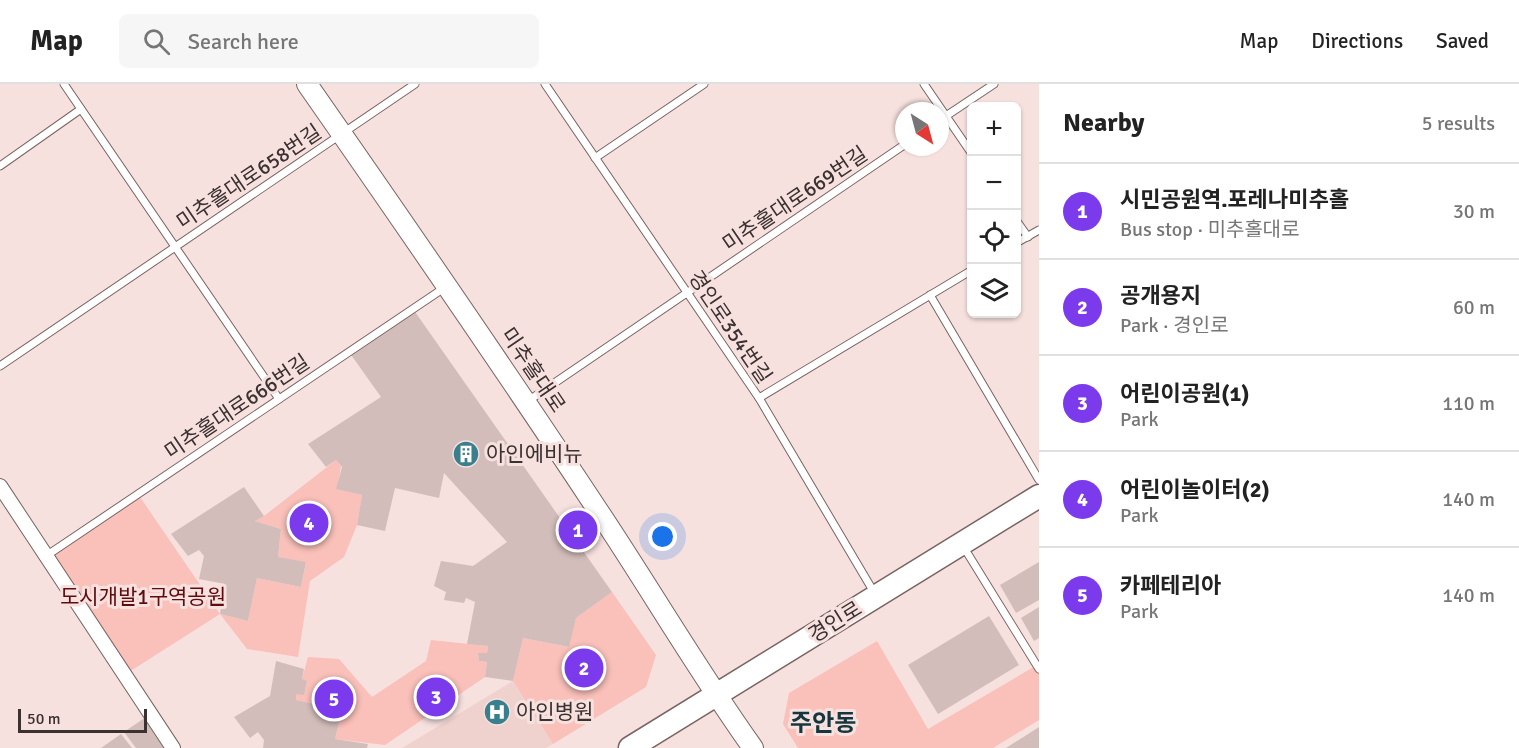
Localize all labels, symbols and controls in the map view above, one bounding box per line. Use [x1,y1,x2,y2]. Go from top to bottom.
search box [119,14,539,68]
text: Map [30,24,83,58]
icon: search [140,25,173,58]
text: Search here [188,28,299,55]
text: Map [1240,28,1278,54]
text: Directions [1311,28,1403,54]
text: Saved [1436,28,1489,54]
north arrow [895,102,949,156]
map controls [967,102,1021,318]
button: + [967,102,1021,156]
text: Nearby [1063,107,1144,139]
text: 5 results [1422,111,1495,136]
street label: 미추홀대로658번길 [172,119,326,235]
street label: 미추홀대로669번길 [718,141,872,257]
button: − [967,156,1021,210]
text: 시민공원역.포레나미추홀 [1120,186,1349,213]
text: 1 [1077,199,1088,224]
text: 30 m [1453,199,1495,224]
button: locate [967,210,1021,264]
text: Bus stop · 미추홀대로 [1120,217,1300,242]
button: layers [967,264,1021,318]
street label: 경인로354번길 [683,266,777,388]
text: 공개용지 [1120,282,1201,309]
text: 2 [1077,295,1088,320]
text: 60 m [1453,295,1495,320]
text: Park · 경인로 [1120,313,1229,338]
street label: 미추홀대로 [495,323,571,417]
street label: 미추홀대로666번길 [160,349,314,465]
text: 어린이공원(1) [1120,380,1250,407]
text: 3 [1077,391,1088,416]
text: 110 m [1442,391,1495,416]
text: Park [1120,407,1158,432]
building icon: 아인에비뉴 [451,439,481,469]
place label: 아인에비뉴 [486,441,583,467]
text: 어린이놀이터(2) [1120,476,1270,503]
text: 4 [1077,487,1088,512]
text: 140 m [1442,487,1495,512]
pin: 4 [290,500,328,546]
text: Park [1120,503,1158,528]
pin: 1 [558,508,598,552]
your location [648,522,677,551]
text: 카페테리아 [1120,572,1221,599]
text: 5 [1077,583,1088,608]
text: 140 m [1442,583,1495,608]
park label: 도시개발1구역공원 [60,584,226,610]
street label: 경인로 [804,596,866,648]
text: Park [1120,599,1158,624]
pin: 2 [564,646,604,690]
pin: 3 [416,674,456,720]
pin: 5 [314,676,354,722]
hospital icon: 아인병원 [482,697,512,727]
place label: 아인병원 [516,699,593,725]
scale bar [18,706,147,734]
district label: 주안동 [790,708,856,738]
text: 50 m [27,709,61,729]

